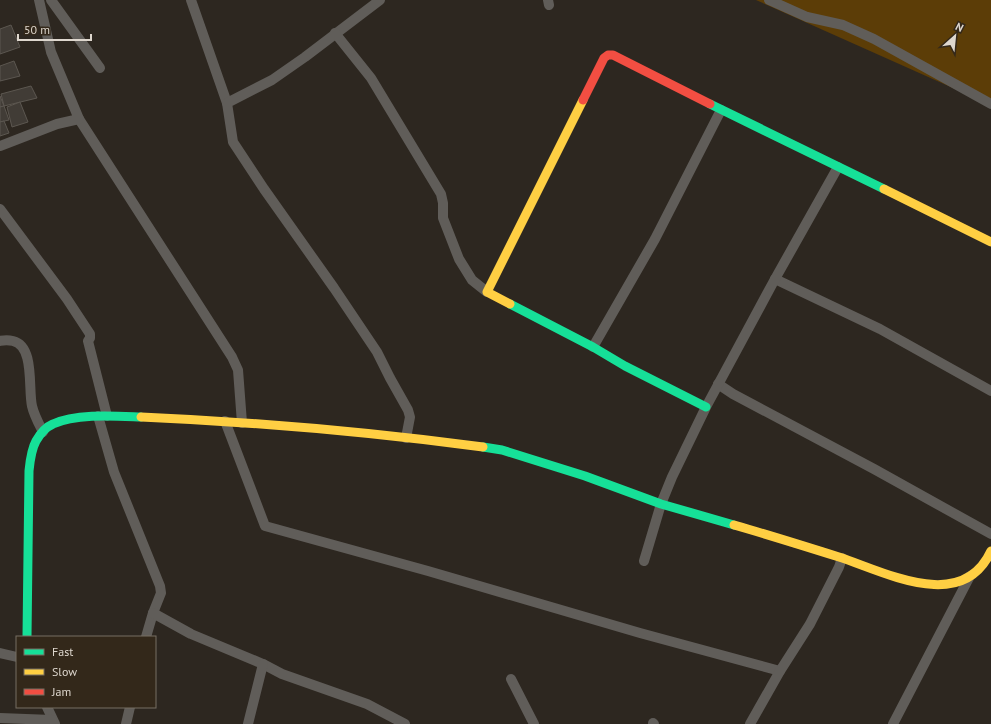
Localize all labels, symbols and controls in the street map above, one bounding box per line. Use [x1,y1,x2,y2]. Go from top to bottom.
scale bar [18,16,91,42]
north arrow [935,16,975,56]
text: N [953,19,966,35]
text: 50 m [24,22,50,37]
legend [16,636,156,708]
text: Fast [52,644,73,659]
text: Slow [52,664,77,679]
text: Jam [51,684,71,699]

